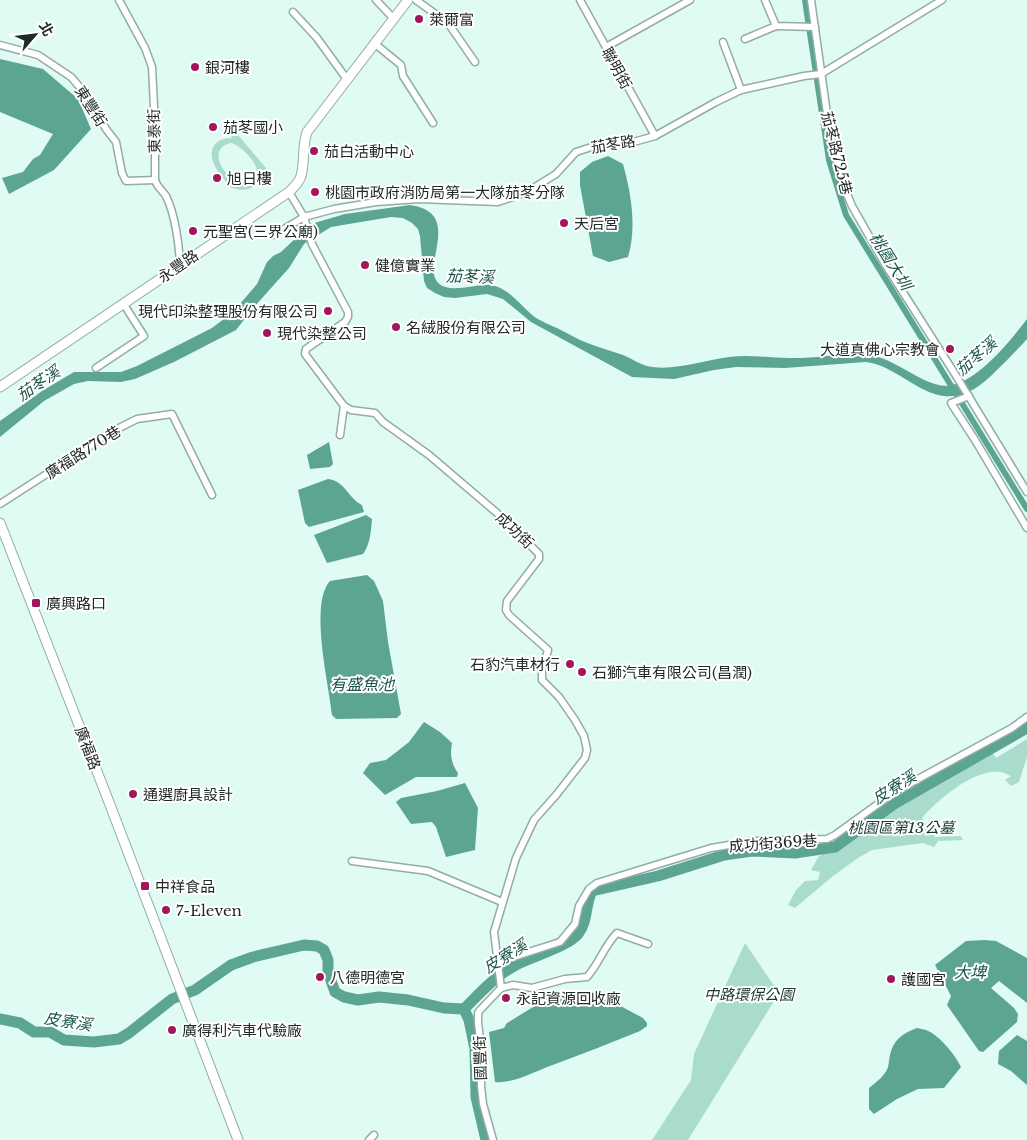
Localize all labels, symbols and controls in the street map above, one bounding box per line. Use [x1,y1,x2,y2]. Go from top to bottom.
north arrow [10,10,60,60]
place label: 萊爾富 [429,10,474,29]
marker: 萊爾富 [413,13,425,25]
text: 北 [35,18,58,39]
street label: 聯明街 [598,44,636,92]
place label: 銀河樓 [205,58,250,77]
marker: 銀河樓 [189,61,201,73]
street label: 東豐街 [71,82,111,130]
street label: 東泰街 [144,108,164,154]
street label: 茄苳路725巷 [817,109,857,197]
place label: 茄苳國小 [223,118,283,137]
marker: 茄苳國小 [207,121,219,133]
street label: 茄苳路 [589,131,637,157]
place label: 茄白活動中心 [324,142,414,161]
marker: 茄白活動中心 [308,145,320,157]
place label: 旭日樓 [227,169,272,188]
marker: 旭日樓 [211,172,223,184]
place label: 桃園市政府消防局第一大隊茄苳分隊 [325,183,565,202]
marker: 桃園市政府消防局第一大隊茄苳分隊 [309,186,321,198]
place label: 天后宮 [574,214,619,233]
marker: 天后宮 [558,217,570,229]
place label: 元聖宮(三界公廟) [203,222,318,241]
marker: 元聖宮(三界公廟) [187,225,199,237]
water label: 桃園大圳 [866,229,917,295]
street label: 永豐路 [154,246,202,286]
place label: 健億實業 [375,256,435,275]
marker: 健億實業 [359,259,371,271]
water label: 茄苳溪 [446,265,496,287]
place label: 現代印染整理股份有限公司 [138,302,318,321]
marker: 現代印染整理股份有限公司 [322,305,334,317]
place label: 名絨股份有限公司 [406,318,526,337]
marker: 名絨股份有限公司 [390,321,402,333]
place label: 現代染整公司 [277,324,367,343]
marker: 現代染整公司 [261,327,273,339]
water label: 茄苳溪 [951,331,1002,379]
place label: 大道真佛心宗教會 [820,340,940,359]
marker: 大道真佛心宗教會 [944,343,956,355]
water label: 茄苳溪 [13,360,65,405]
street label: 廣福路770巷 [42,421,124,483]
street label: 成功街 [492,508,538,552]
place label: 廣興路口 [46,594,106,613]
marker: 廣興路口 [30,597,42,609]
place label: 石豹汽車材行 [470,655,560,674]
marker: 石豹汽車材行 [564,658,576,670]
place label: 石獅汽車有限公司(昌潤) [592,663,752,682]
marker: 石獅汽車有限公司(昌潤) [576,666,588,678]
water label: 有盛魚池 [330,674,396,694]
street label: 廣福路 [71,724,105,772]
water label: 皮寮溪 [868,765,921,808]
place label: 通選廚具設計 [143,785,233,804]
marker: 通選廚具設計 [127,788,139,800]
park label: 桃園區第13公墓 [848,818,957,837]
street label: 成功街369巷 [728,830,818,856]
place label: 中祥食品 [155,877,215,896]
marker: 中祥食品 [139,880,151,892]
place label: 7-Eleven [176,901,242,920]
marker: 7-Eleven [160,904,172,916]
water label: 皮寮溪 [479,934,532,977]
water label: 大埤 [954,962,988,982]
place label: 八德明德宮 [330,968,405,987]
place label: 護國宮 [901,970,946,989]
marker: 八德明德宮 [314,971,326,983]
marker: 護國宮 [885,973,897,985]
park label: 中路環保公園 [704,985,796,1004]
place label: 永記資源回收廠 [516,989,621,1008]
marker: 永記資源回收廠 [500,992,512,1004]
water label: 皮寮溪 [43,1007,95,1035]
place label: 廣得利汽車代驗廠 [182,1021,302,1040]
marker: 廣得利汽車代驗廠 [166,1024,178,1036]
street label: 國豐街 [470,1035,490,1081]

